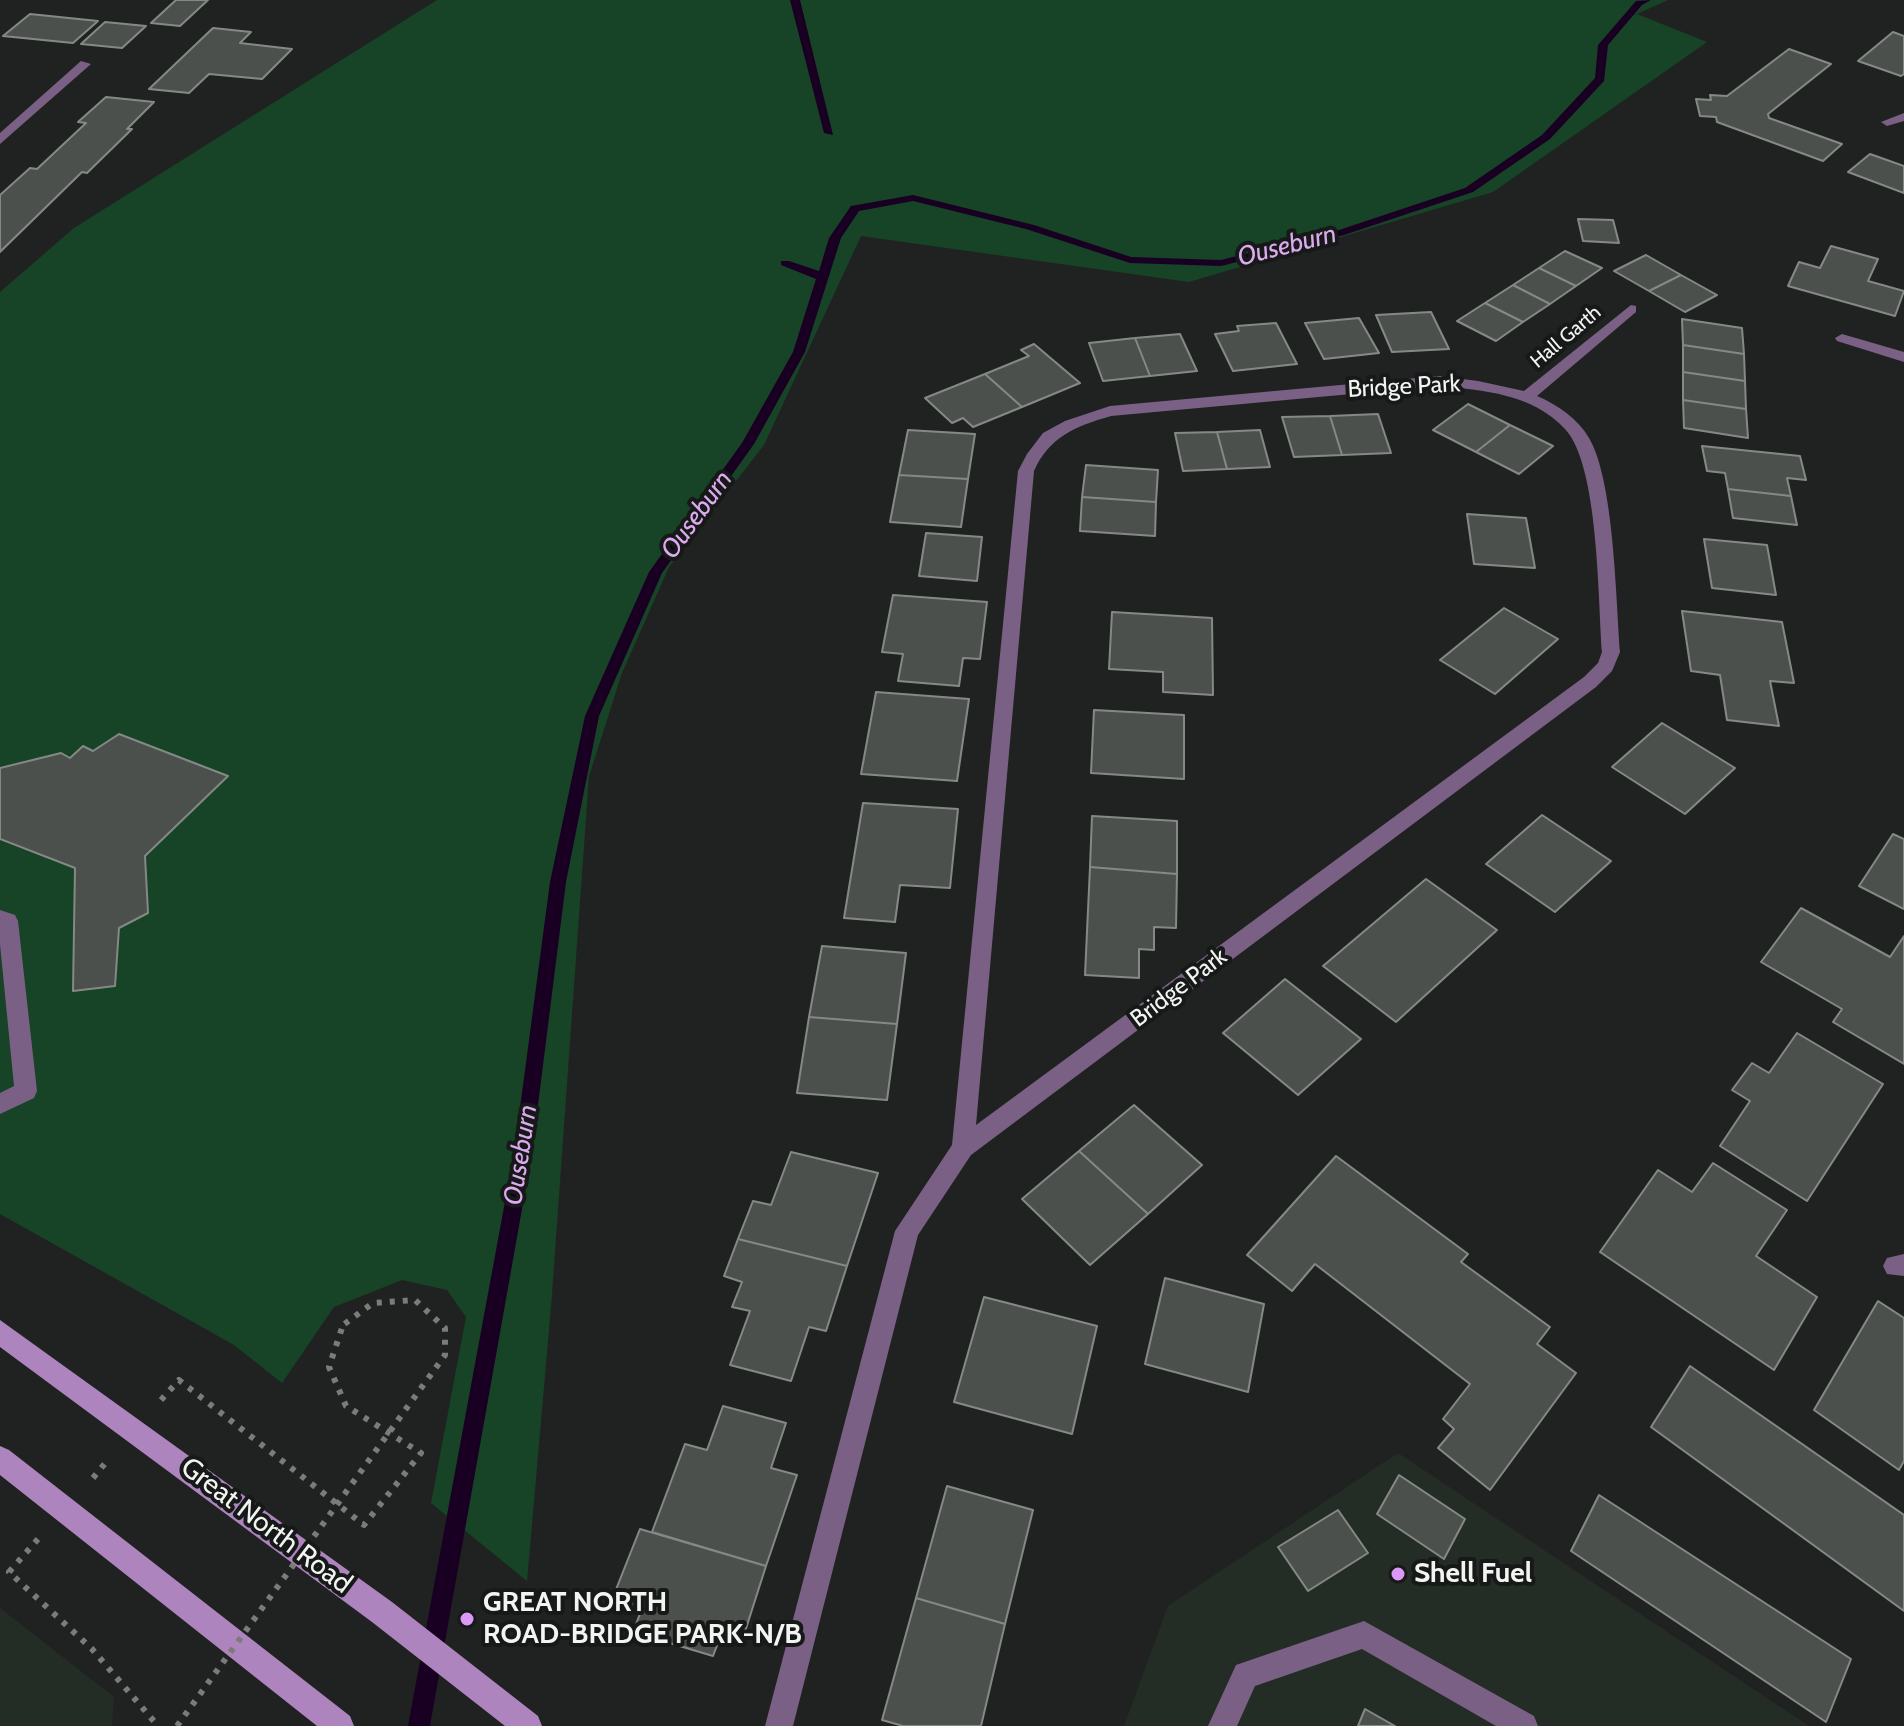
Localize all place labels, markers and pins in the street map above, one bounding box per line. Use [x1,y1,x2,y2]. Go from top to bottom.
place label: Shell Fuel [1414,1557,1532,1591]
marker: Shell Fuel [1389,1565,1407,1583]
place label: GREAT NORTH ROAD-BRIDGE PARK-N/B [483,1586,802,1652]
marker: GREAT NORTH ROAD-BRIDGE PARK-N/B [458,1610,476,1628]

